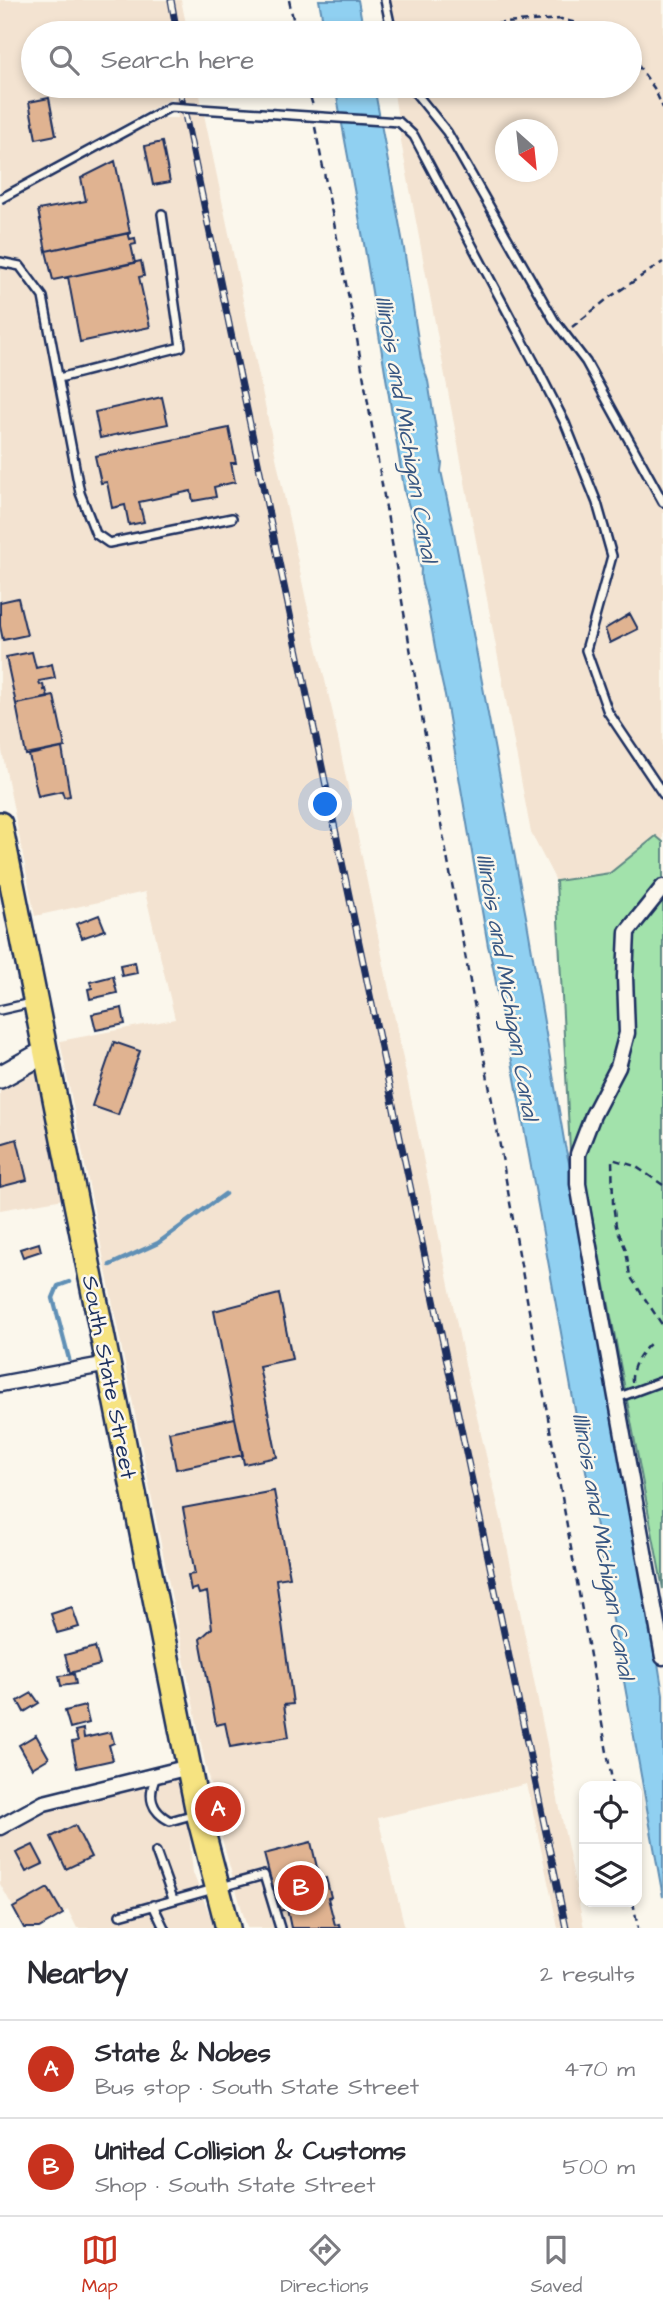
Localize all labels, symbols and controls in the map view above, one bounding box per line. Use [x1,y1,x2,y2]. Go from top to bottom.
search box [21,21,642,98]
icon: search [45,41,83,79]
text: Search here [101,42,254,78]
north arrow [495,119,558,182]
water label: Illinois and Michigan Canal [365,294,447,568]
your location [308,787,342,821]
water label: Illinois and Michigan Canal [466,852,548,1126]
street label: South State Street [74,1273,145,1483]
water label: Illinois and Michigan Canal [562,1411,644,1685]
map controls [579,1781,642,1907]
button: locate [579,1781,642,1844]
pin: A [195,1783,241,1835]
button: layers [579,1844,642,1907]
pin: B [278,1862,324,1914]
text: Nearby [28,1953,128,1995]
text: 2 results [540,1958,635,1990]
text: State & Nobes [95,2035,271,2071]
text: A [44,2053,58,2085]
text: 470 m [564,2053,635,2085]
text: Bus stop · South State Street [95,2071,419,2103]
text: United Collision & Customs [95,2133,406,2169]
text: B [43,2151,59,2183]
text: 500 m [563,2151,635,2183]
text: Shop · South State Street [95,2169,376,2201]
tab: Map [81,2231,119,2300]
tab: Directions [280,2231,369,2300]
tab: Saved [530,2231,582,2300]

